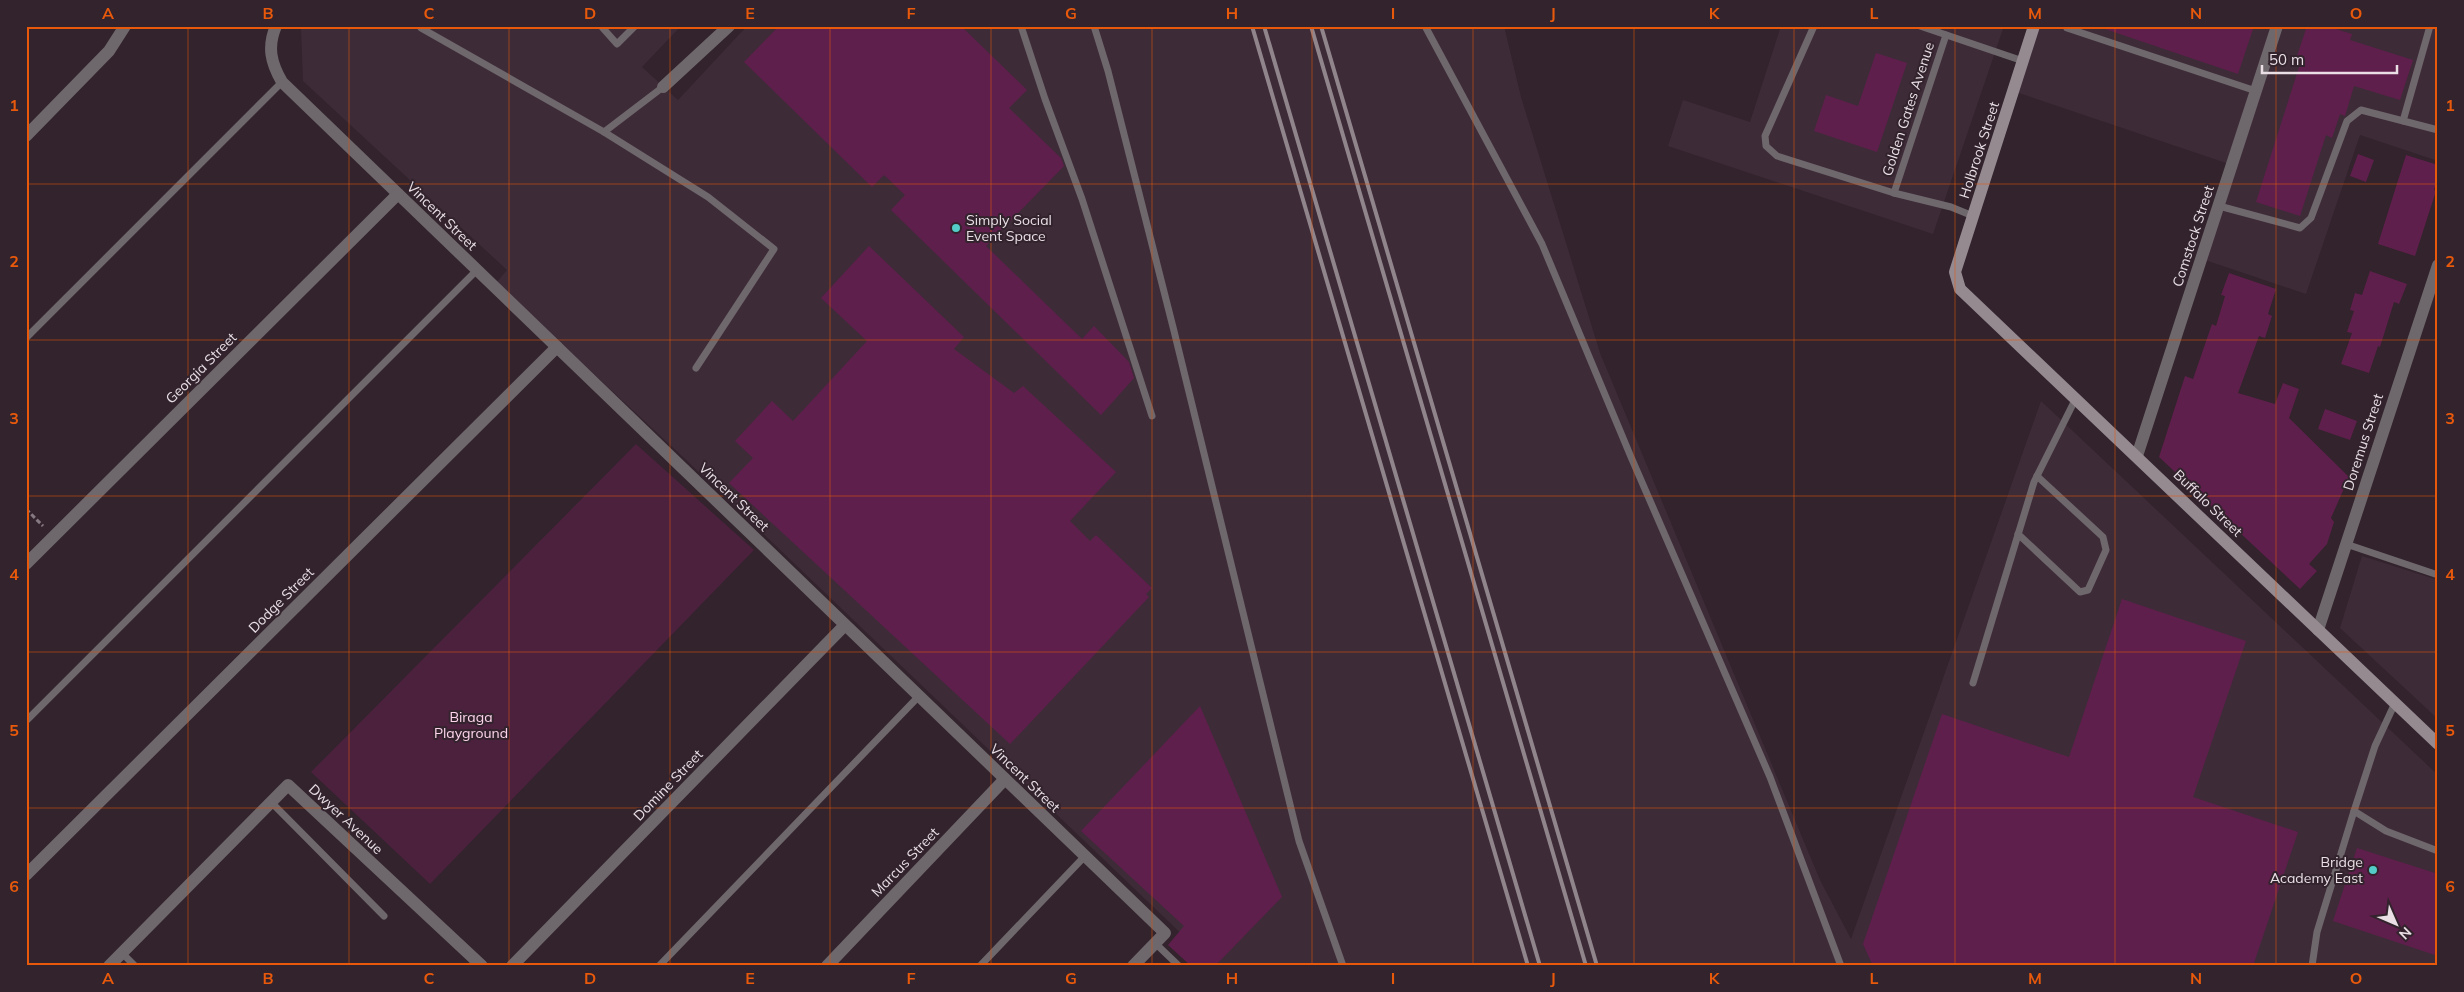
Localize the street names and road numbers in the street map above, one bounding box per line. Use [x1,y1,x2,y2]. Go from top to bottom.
street label: Golden Gates Avenue [1878,40,1938,178]
street label: Holbrook Street [1955,99,2003,201]
street label: Vincent Street [403,178,481,254]
street label: Comstock Street [2168,183,2218,289]
street label: Georgia Street [162,329,240,407]
street label: Doremus Street [2339,391,2387,493]
street label: Vincent Street [695,459,773,535]
street label: Buffalo Street [2170,466,2246,540]
street label: Dodge Street [244,563,318,637]
street label: Vincent Street [986,740,1064,816]
street label: Domine Street [629,745,707,824]
street label: Dwyer Avenue [305,780,387,858]
street label: Marcus Street [867,823,943,901]

